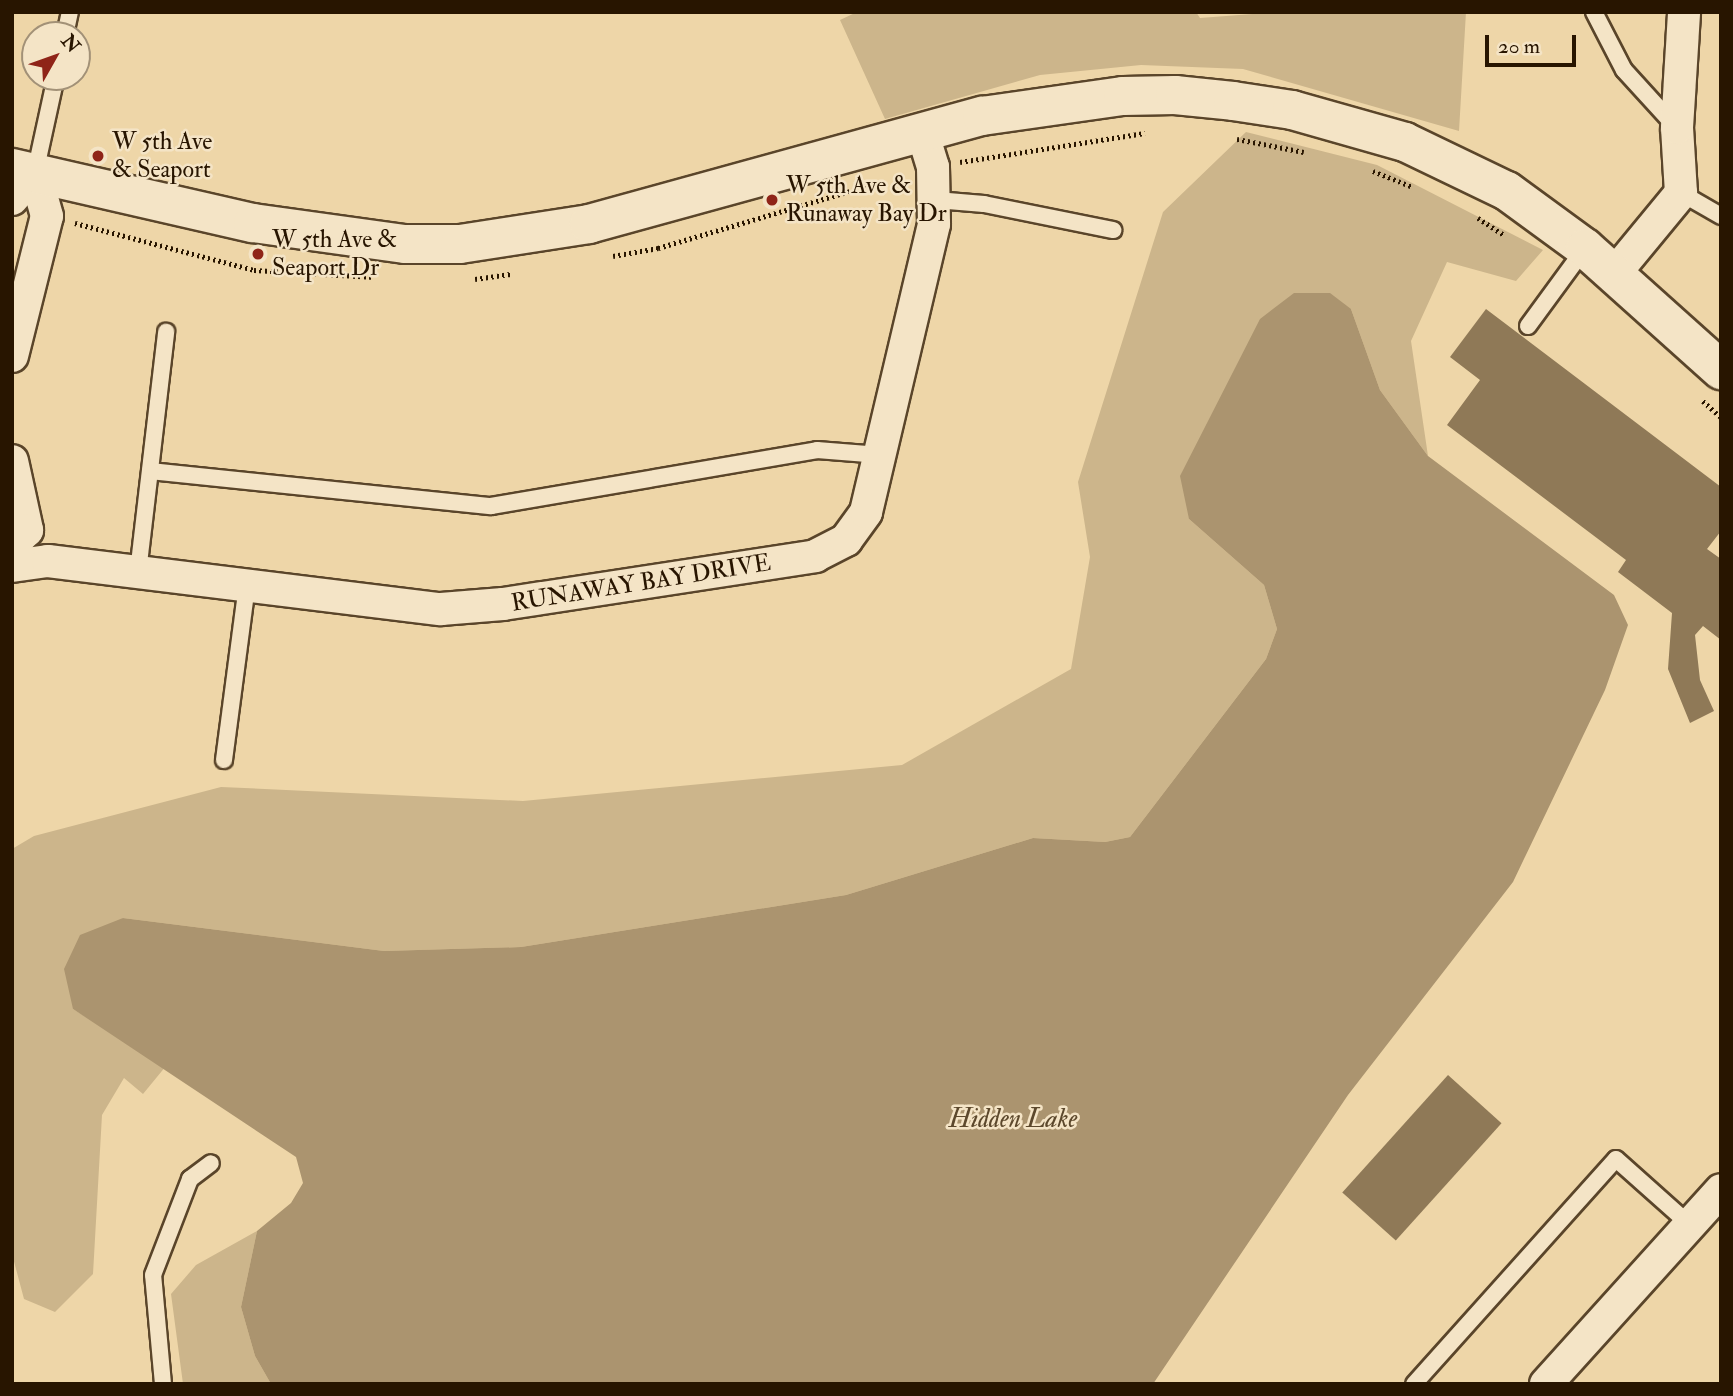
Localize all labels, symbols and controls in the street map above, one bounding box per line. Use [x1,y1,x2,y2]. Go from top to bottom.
north arrow [21,21,91,91]
scale bar [1488,21,1579,65]
text: N [56,30,85,58]
text: 20 m [1498,33,1540,60]
place label: W 5th Ave & Seaport [112,128,212,184]
marker: W 5th Ave & Seaport [90,148,106,164]
place label: W 5th Ave & Runaway Bay Dr [786,172,947,228]
marker: W 5th Ave & Runaway Bay Dr [764,192,780,208]
place label: W 5th Ave & Seaport Dr [272,226,397,282]
marker: W 5th Ave & Seaport Dr [250,246,266,262]
street label: RUNAWAY BAY DRIVE [509,548,773,618]
water label: Hidden Lake [949,1104,1077,1136]

